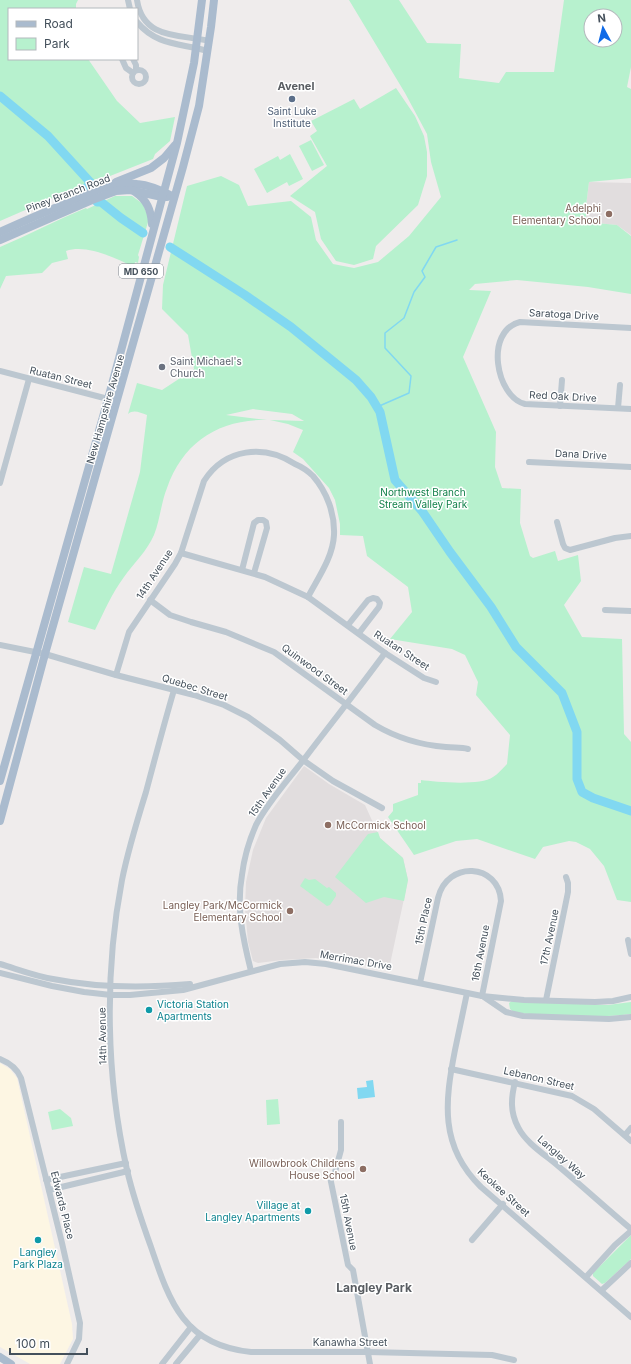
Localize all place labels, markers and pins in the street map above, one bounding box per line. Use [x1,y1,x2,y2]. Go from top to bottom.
marker: Saint Luke Institute [287,94,297,104]
place label: Saint Luke Institute [267,105,317,129]
place label: Adelphi Elementary School [512,202,601,226]
marker: Adelphi Elementary School [604,209,614,219]
place label: Saint Michael's Church [170,355,242,379]
marker: Saint Michael's Church [157,362,167,372]
place label: McCormick School [336,819,426,831]
marker: McCormick School [323,820,333,830]
place label: Langley Park/McCormick Elementary School [163,899,283,923]
marker: Langley Park/McCormick Elementary School [285,906,295,916]
place label: Victoria Station Apartments [157,998,229,1022]
marker: Victoria Station Apartments [144,1005,154,1015]
place label: Willowbrook Childrens House School [249,1157,355,1181]
marker: Willowbrook Childrens House School [358,1164,368,1174]
place label: Village at Langley Apartments [205,1199,301,1223]
marker: Village at Langley Apartments [303,1206,313,1216]
marker: Langley Park Plaza [33,1235,43,1245]
place label: Langley Park Plaza [13,1246,63,1270]

